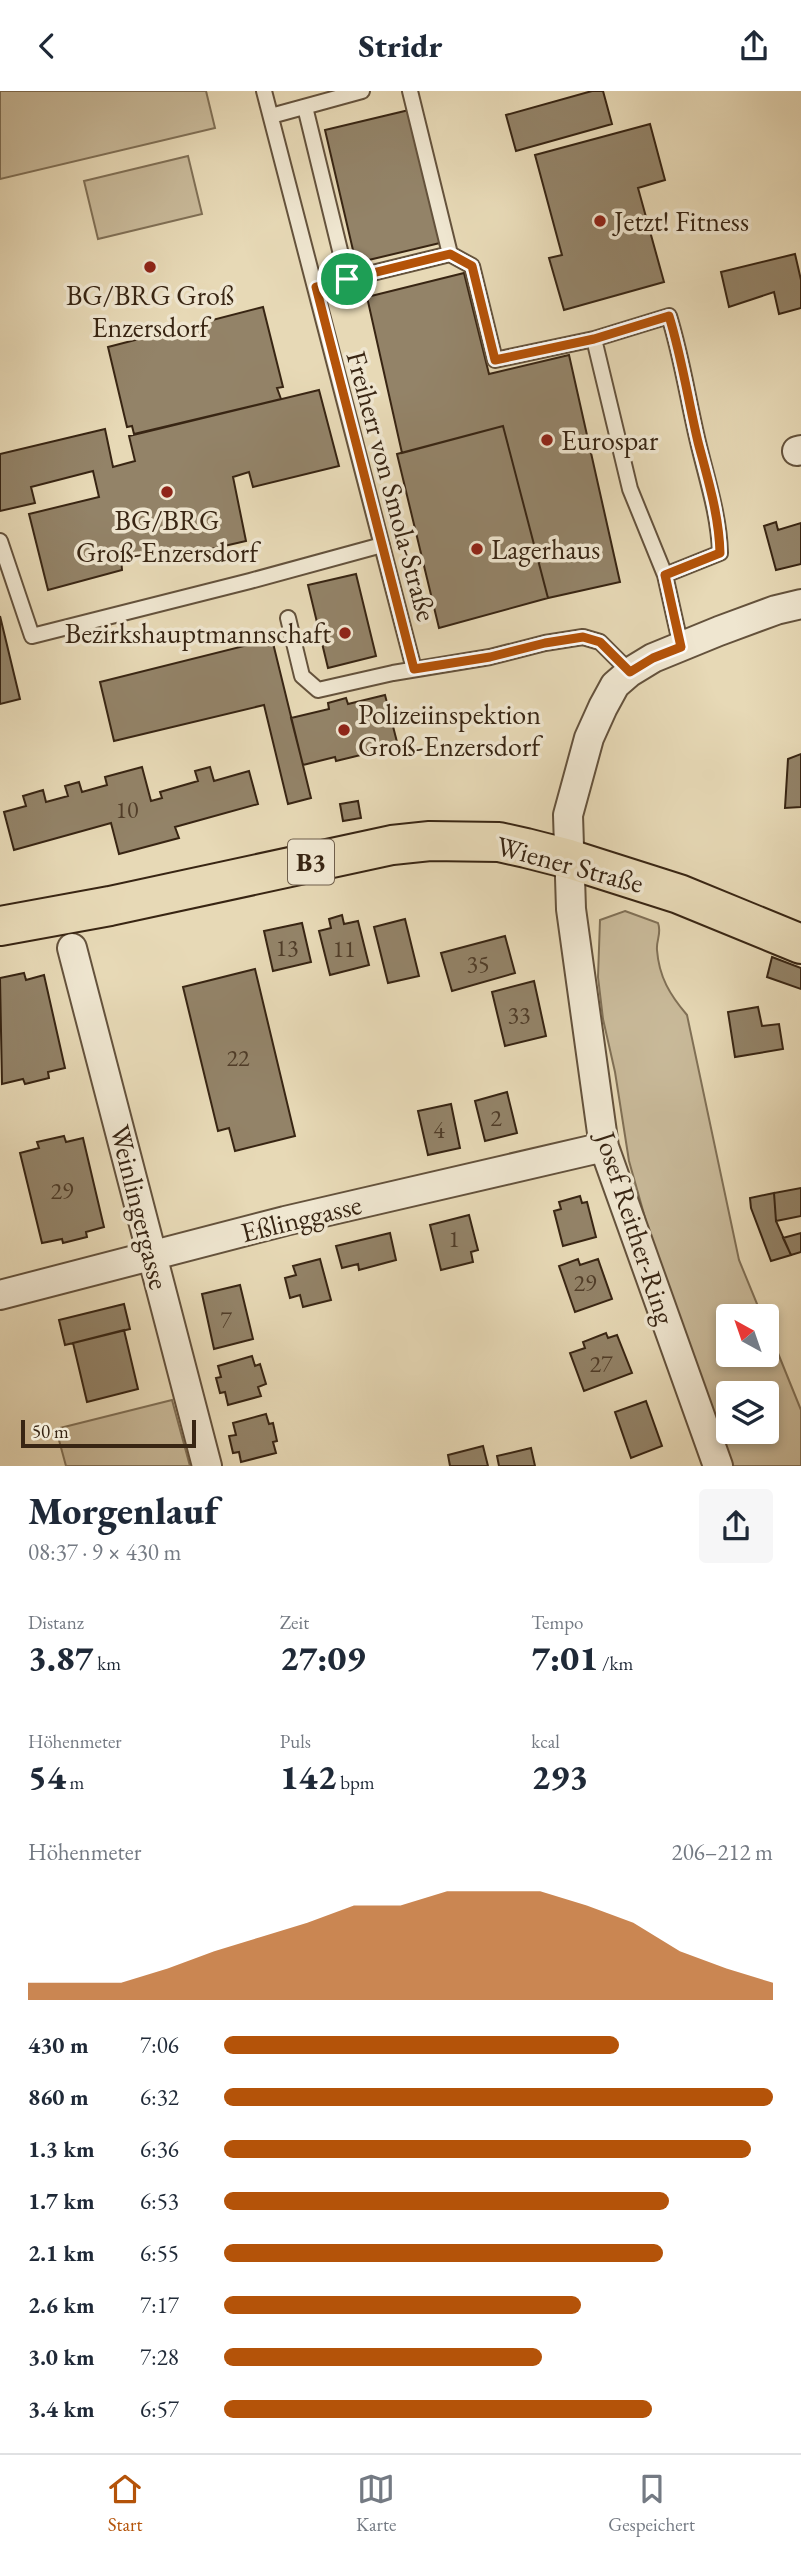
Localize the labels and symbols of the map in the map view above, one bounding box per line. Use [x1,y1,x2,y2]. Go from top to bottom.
place label: Jetzt! Fitness [612,203,749,239]
marker: Jetzt! Fitness [592,213,608,229]
pin [317,249,377,309]
marker: BG/BRG Groß Enzersdorf [142,259,158,275]
place label: BG/BRG Groß Enzersdorf [66,277,234,345]
street label: Freiherr von Smola-Straße [339,347,445,625]
place label: Eurospar [561,422,659,458]
marker: Eurospar [539,432,555,448]
marker: BG/BRG Groß-Enzersdorf [159,484,175,500]
place label: BG/BRG Groß-Enzersdorf [76,502,261,570]
place label: Lagerhaus [491,531,600,567]
marker: Lagerhaus [469,541,485,557]
place label: Bezirkshauptmannschaft [65,615,331,651]
marker: Bezirkshauptmannschaft [337,625,353,641]
place label: Polizeiinspektion Groß-Enzersdorf [358,696,543,764]
marker: Polizeiinspektion Groß-Enzersdorf [336,722,352,738]
house number: 10 [115,794,139,825]
street label: Wiener Straße [492,827,648,901]
road number: B3 [288,839,334,884]
house number: 13 [275,932,299,963]
house number: 11 [332,933,356,964]
house number: 35 [466,948,490,979]
house number: 33 [507,999,531,1030]
house number: 22 [226,1042,250,1073]
house number: 2 [490,1102,502,1133]
house number: 4 [433,1114,445,1145]
street label: Weinlingergasse [102,1121,178,1293]
street label: Josef Reither-Ring [587,1125,684,1330]
house number: 29 [50,1175,74,1206]
street label: Eßlinggasse [237,1186,365,1250]
house number: 1 [448,1223,460,1254]
house number: 29 [573,1267,597,1298]
house number: 7 [220,1304,232,1335]
north arrow [716,1304,779,1367]
house number: 27 [589,1348,613,1379]
scale bar [21,1417,196,1449]

